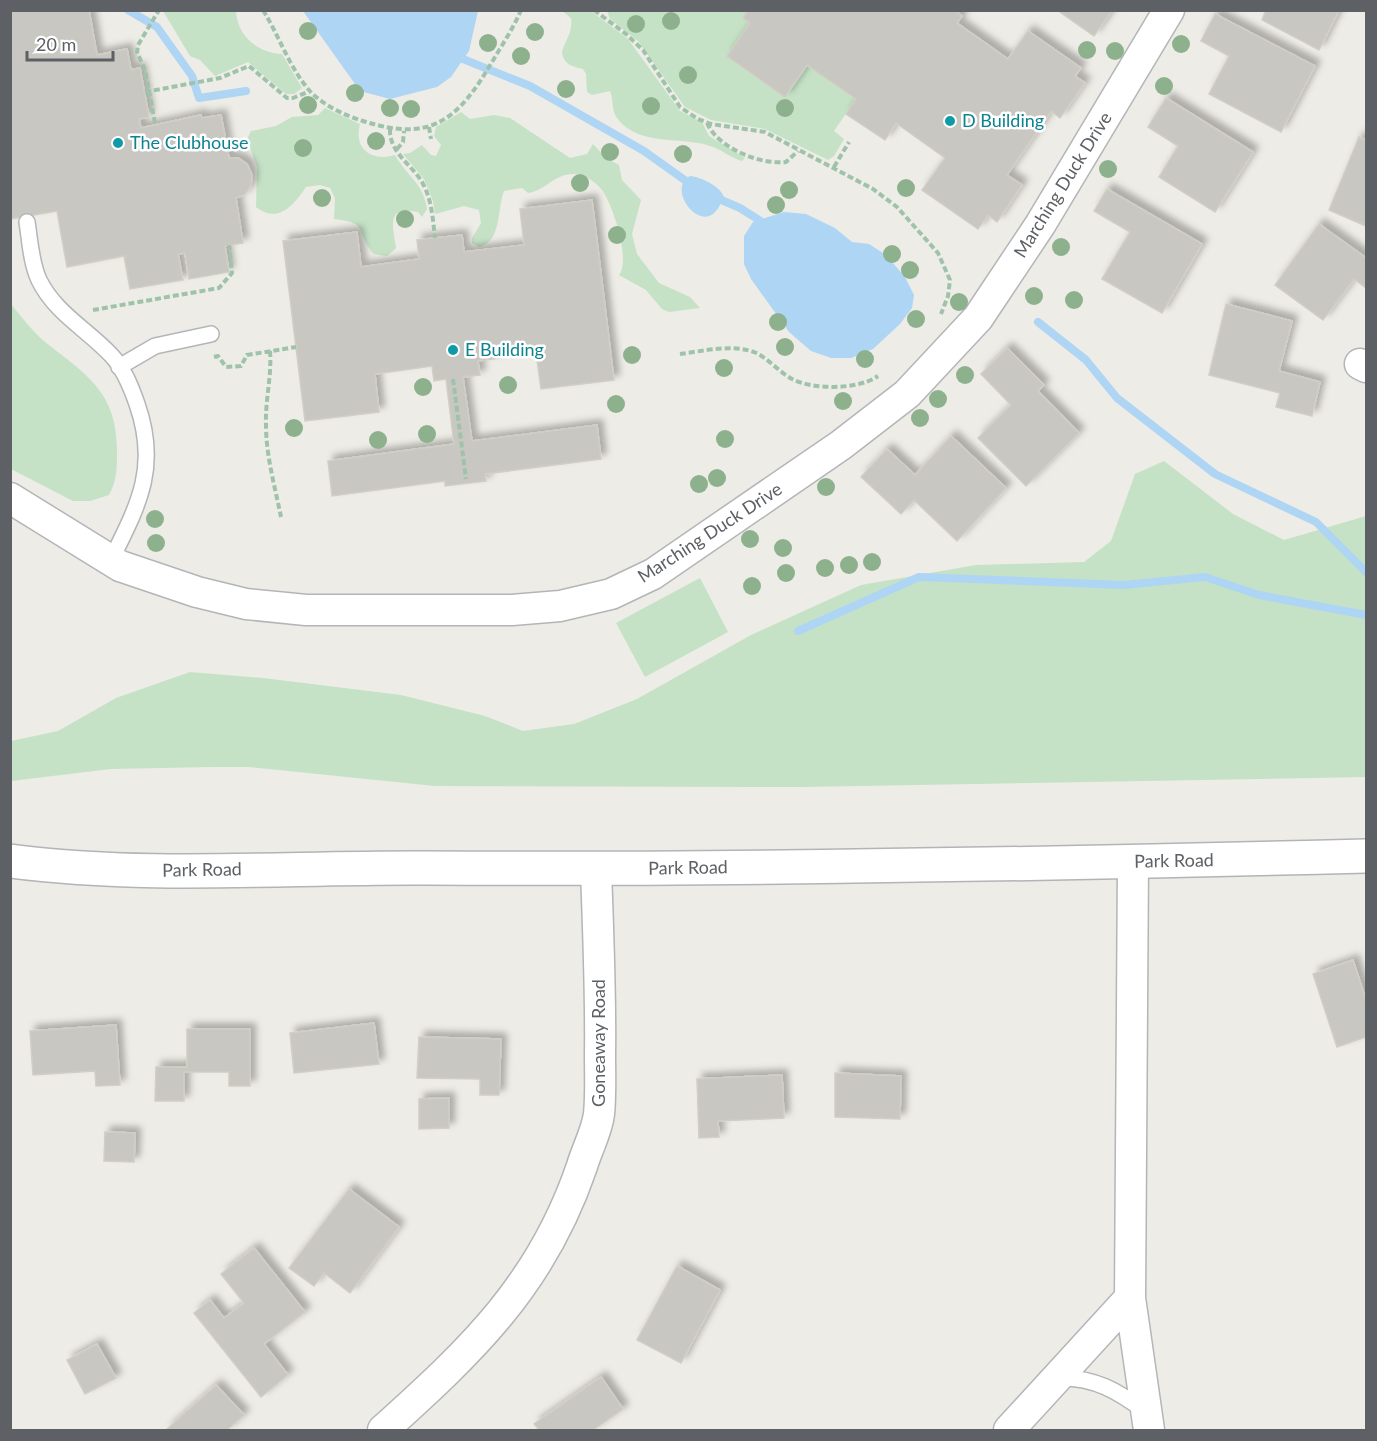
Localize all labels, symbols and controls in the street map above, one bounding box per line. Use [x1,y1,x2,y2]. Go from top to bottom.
scale bar [27,24,112,62]
text: 20 m [36,33,76,55]
street label: Marching Duck Drive [1008,108,1116,261]
place label: D Building [962,109,1044,131]
marker: D Building [943,114,957,128]
place label: The Clubhouse [130,131,249,153]
marker: The Clubhouse [111,136,125,150]
place label: E Building [465,338,544,360]
marker: E Building [446,343,460,357]
street label: Marching Duck Drive [633,477,786,587]
street label: Park Road [1134,848,1214,872]
street label: Park Road [648,855,728,879]
street label: Park Road [162,857,242,881]
street label: Goneaway Road [587,979,609,1107]

